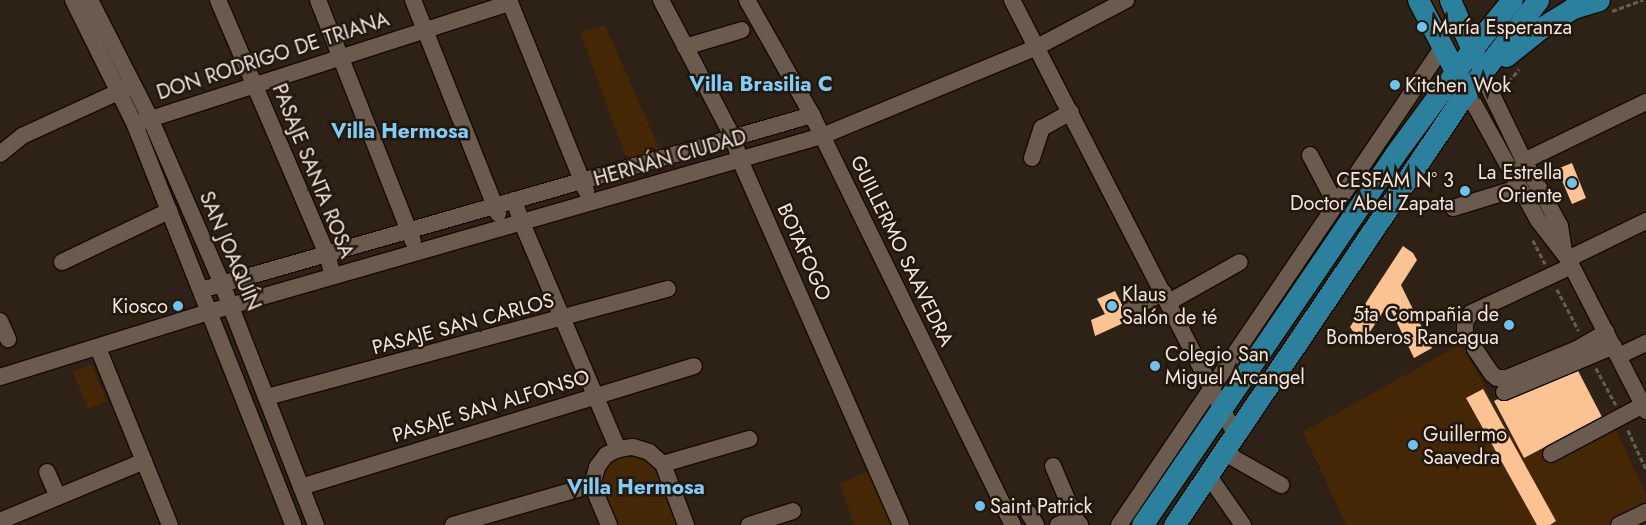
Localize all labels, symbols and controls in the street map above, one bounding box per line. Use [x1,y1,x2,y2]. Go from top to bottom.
street label: DON RODRIGO DE TRIANA [154,7,392,105]
place label: María Esperanza [1432,15,1572,39]
marker: María Esperanza [1416,21,1428,33]
district label: Villa Brasilia C [689,71,833,97]
place label: Kitchen Wok [1405,73,1511,97]
marker: Kitchen Wok [1389,79,1401,91]
street label: PASAJE SANTA ROSA [267,80,359,262]
district label: Villa Hermosa [331,118,469,144]
street label: HERNÁN CIUDAD [591,125,749,191]
street label: GUILLERMO SAAVEDRA [845,152,959,350]
place label: La Estrella Oriente [1478,160,1562,207]
place label: CESFAM N° 3 Doctor Abel Zapata [1290,168,1454,215]
marker: La Estrella Oriente [1566,177,1578,189]
marker: CESFAM N° 3 Doctor Abel Zapata [1458,184,1472,198]
street label: SAN JOAQUÍN [194,188,266,314]
street label: BOTAFOGO [772,200,836,304]
place label: Klaus Salón de té [1122,282,1217,329]
street label: PASAJE SAN CARLOS [369,288,557,360]
place label: Kiosco [112,294,168,318]
marker: Kiosco [172,300,184,312]
marker: Klaus Salón de té [1106,300,1118,312]
place label: 5ta Compañia de Bomberos Rancagua [1326,302,1499,349]
marker: 5ta Compañia de Bomberos Rancagua [1503,319,1515,331]
place label: Colegio San Miguel Arcangel [1165,342,1305,389]
marker: Colegio San Miguel Arcangel [1149,360,1161,372]
street label: PASAJE SAN ALFONSO [390,365,592,447]
place label: Guillermo Saavedra [1423,422,1507,469]
marker: Guillermo Saavedra [1407,439,1419,451]
district label: Villa Hermosa [567,474,705,500]
place label: Saint Patrick [990,494,1092,518]
marker: Saint Patrick [974,500,986,512]

